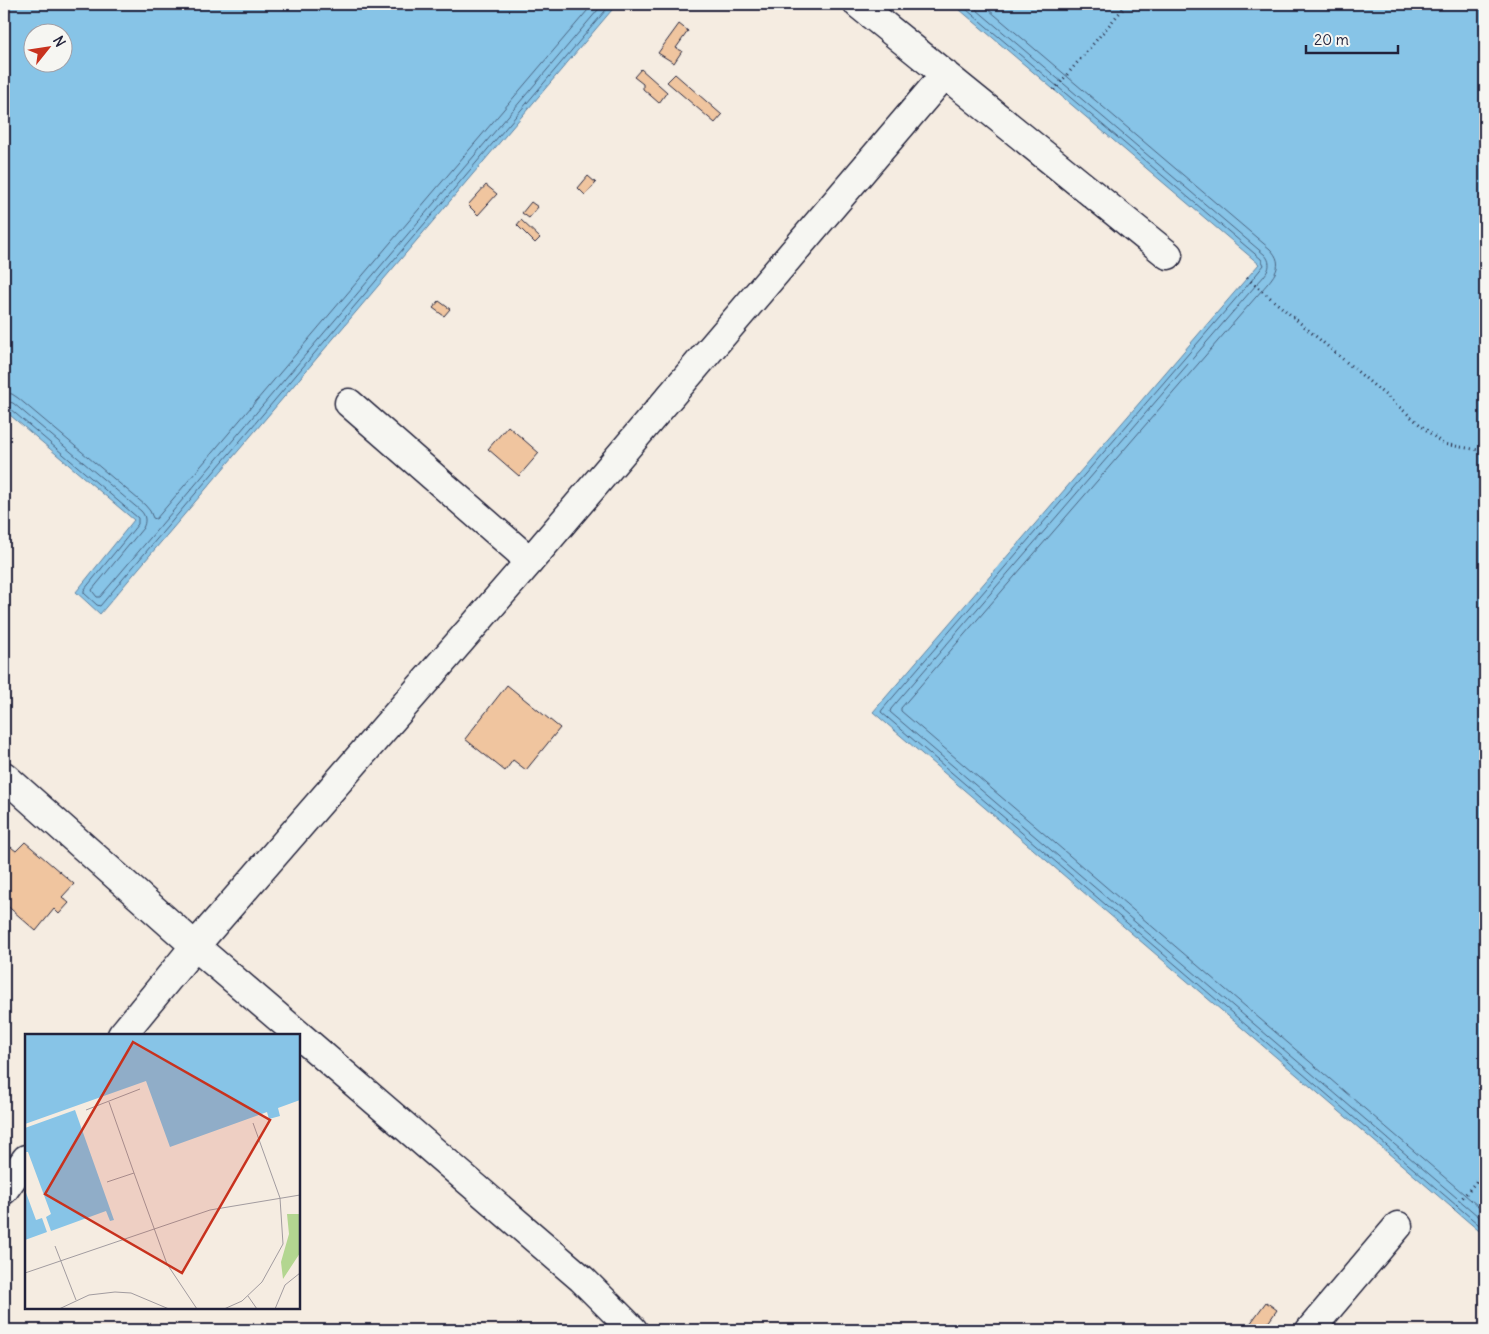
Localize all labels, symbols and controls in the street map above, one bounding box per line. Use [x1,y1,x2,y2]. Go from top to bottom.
north arrow [22,22,72,72]
scale bar [1306,22,1399,54]
text: 20 m [1314,30,1349,49]
text: N [49,33,69,50]
inset map [25,1034,300,1309]

